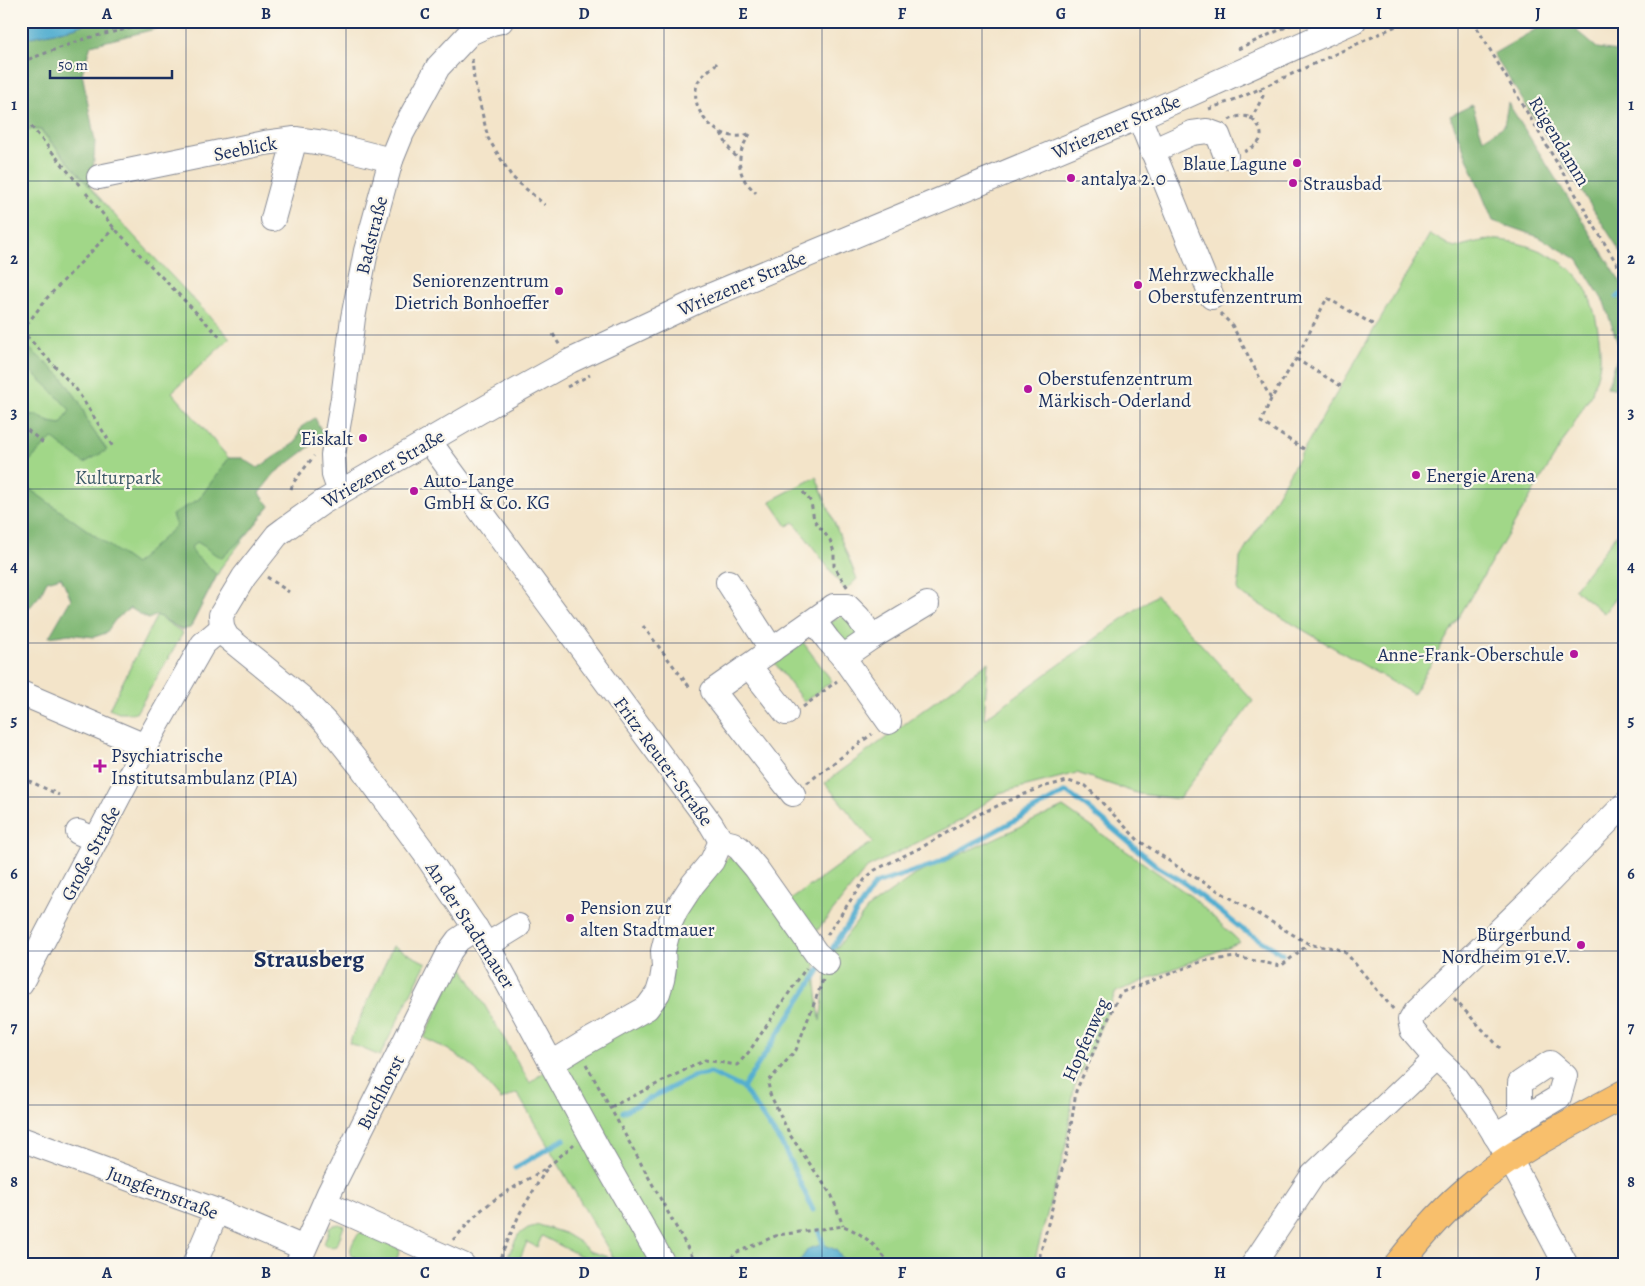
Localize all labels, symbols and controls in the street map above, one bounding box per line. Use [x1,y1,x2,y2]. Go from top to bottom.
text: A [101,3,113,25]
text: B [261,3,271,25]
text: C [420,3,430,25]
text: D [578,3,590,25]
text: E [738,3,748,25]
text: F [898,3,907,25]
text: G [1056,3,1066,25]
text: H [1214,3,1226,25]
text: I [1376,3,1382,25]
text: J [1535,3,1541,25]
scale bar [50,48,172,80]
text: 50 m [58,55,88,75]
street label: Wriezener Straße [1047,88,1185,166]
street label: Rügendamm [1522,92,1596,191]
text: 1 [11,94,17,116]
text: 1 [1628,94,1634,116]
street label: Seeblick [211,130,280,168]
place label: Blaue Lagune [1182,151,1287,177]
marker: Blaue Lagune [1291,157,1303,169]
place label: antalya 2.0 [1081,166,1166,192]
place label: Strausbad [1303,171,1383,197]
marker: antalya 2.0 [1065,172,1077,184]
marker: Strausbad [1287,177,1299,189]
street label: Badstraße [350,193,394,277]
street label: Wriezener Straße [673,245,811,323]
text: 2 [10,248,18,270]
text: 2 [1627,248,1635,270]
place label: Mehrzweckhalle Oberstufenzentrum [1148,262,1303,310]
place label: Seniorenzentrum Dietrich Bonhoeffer [394,268,549,316]
marker: Mehrzweckhalle Oberstufenzentrum [1132,279,1144,291]
marker: Seniorenzentrum Dietrich Bonhoeffer [553,285,565,297]
place label: Oberstufenzentrum Märkisch-Oderland [1038,366,1193,414]
marker: Oberstufenzentrum Märkisch-Oderland [1022,383,1034,395]
text: 3 [11,402,18,424]
text: 3 [1628,402,1635,424]
street label: Wriezener Straße [317,423,449,515]
place label: Eiskalt [301,426,353,452]
marker: Eiskalt [357,432,369,444]
place label: Energie Arena [1426,463,1536,489]
park label: Kulturpark [75,465,162,491]
place label: Auto-Lange GmbH & Co. KG [423,468,550,516]
marker: Energie Arena [1410,469,1422,481]
marker: Auto-Lange GmbH & Co. KG [408,485,420,497]
text: 4 [10,556,18,578]
text: 4 [1627,556,1635,578]
place label: Anne-Frank-Oberschule [1377,642,1564,668]
marker: Anne-Frank-Oberschule [1568,648,1580,660]
street label: Fritz-Reuter-Straße [607,691,719,832]
text: 5 [11,710,18,732]
text: 5 [1628,710,1635,732]
place label: Psychiatrische Institutsambulanz (PIA) [111,743,297,791]
marker: Psychiatrische Institutsambulanz (PIA) [93,759,107,773]
street label: Große Straße [55,801,127,906]
street label: An der Stadtmauer [419,856,521,994]
text: 6 [10,863,18,885]
text: 6 [1627,863,1635,885]
place label: Pension zur alten Stadtmauer [580,895,715,943]
marker: Pension zur alten Stadtmauer [564,912,576,924]
place label: Bürgerbund Nordheim 91 e.V. [1441,922,1572,970]
marker: Bürgerbund Nordheim 91 e.V. [1575,939,1587,951]
district label: Strausberg [254,943,365,975]
street label: Hopfenweg [1056,993,1116,1085]
text: 7 [11,1017,18,1039]
text: 7 [1628,1017,1635,1039]
street label: Buchhorst [351,1051,411,1134]
street label: Jungfernstraße [103,1160,222,1226]
text: 8 [10,1171,18,1193]
text: 8 [1627,1171,1635,1193]
text: A [101,1262,113,1284]
text: B [261,1262,271,1284]
text: C [420,1262,430,1284]
text: D [578,1262,590,1284]
text: E [738,1262,748,1284]
text: F [898,1262,907,1284]
text: G [1056,1262,1066,1284]
text: H [1214,1262,1226,1284]
text: I [1376,1262,1382,1284]
text: J [1535,1262,1541,1284]

